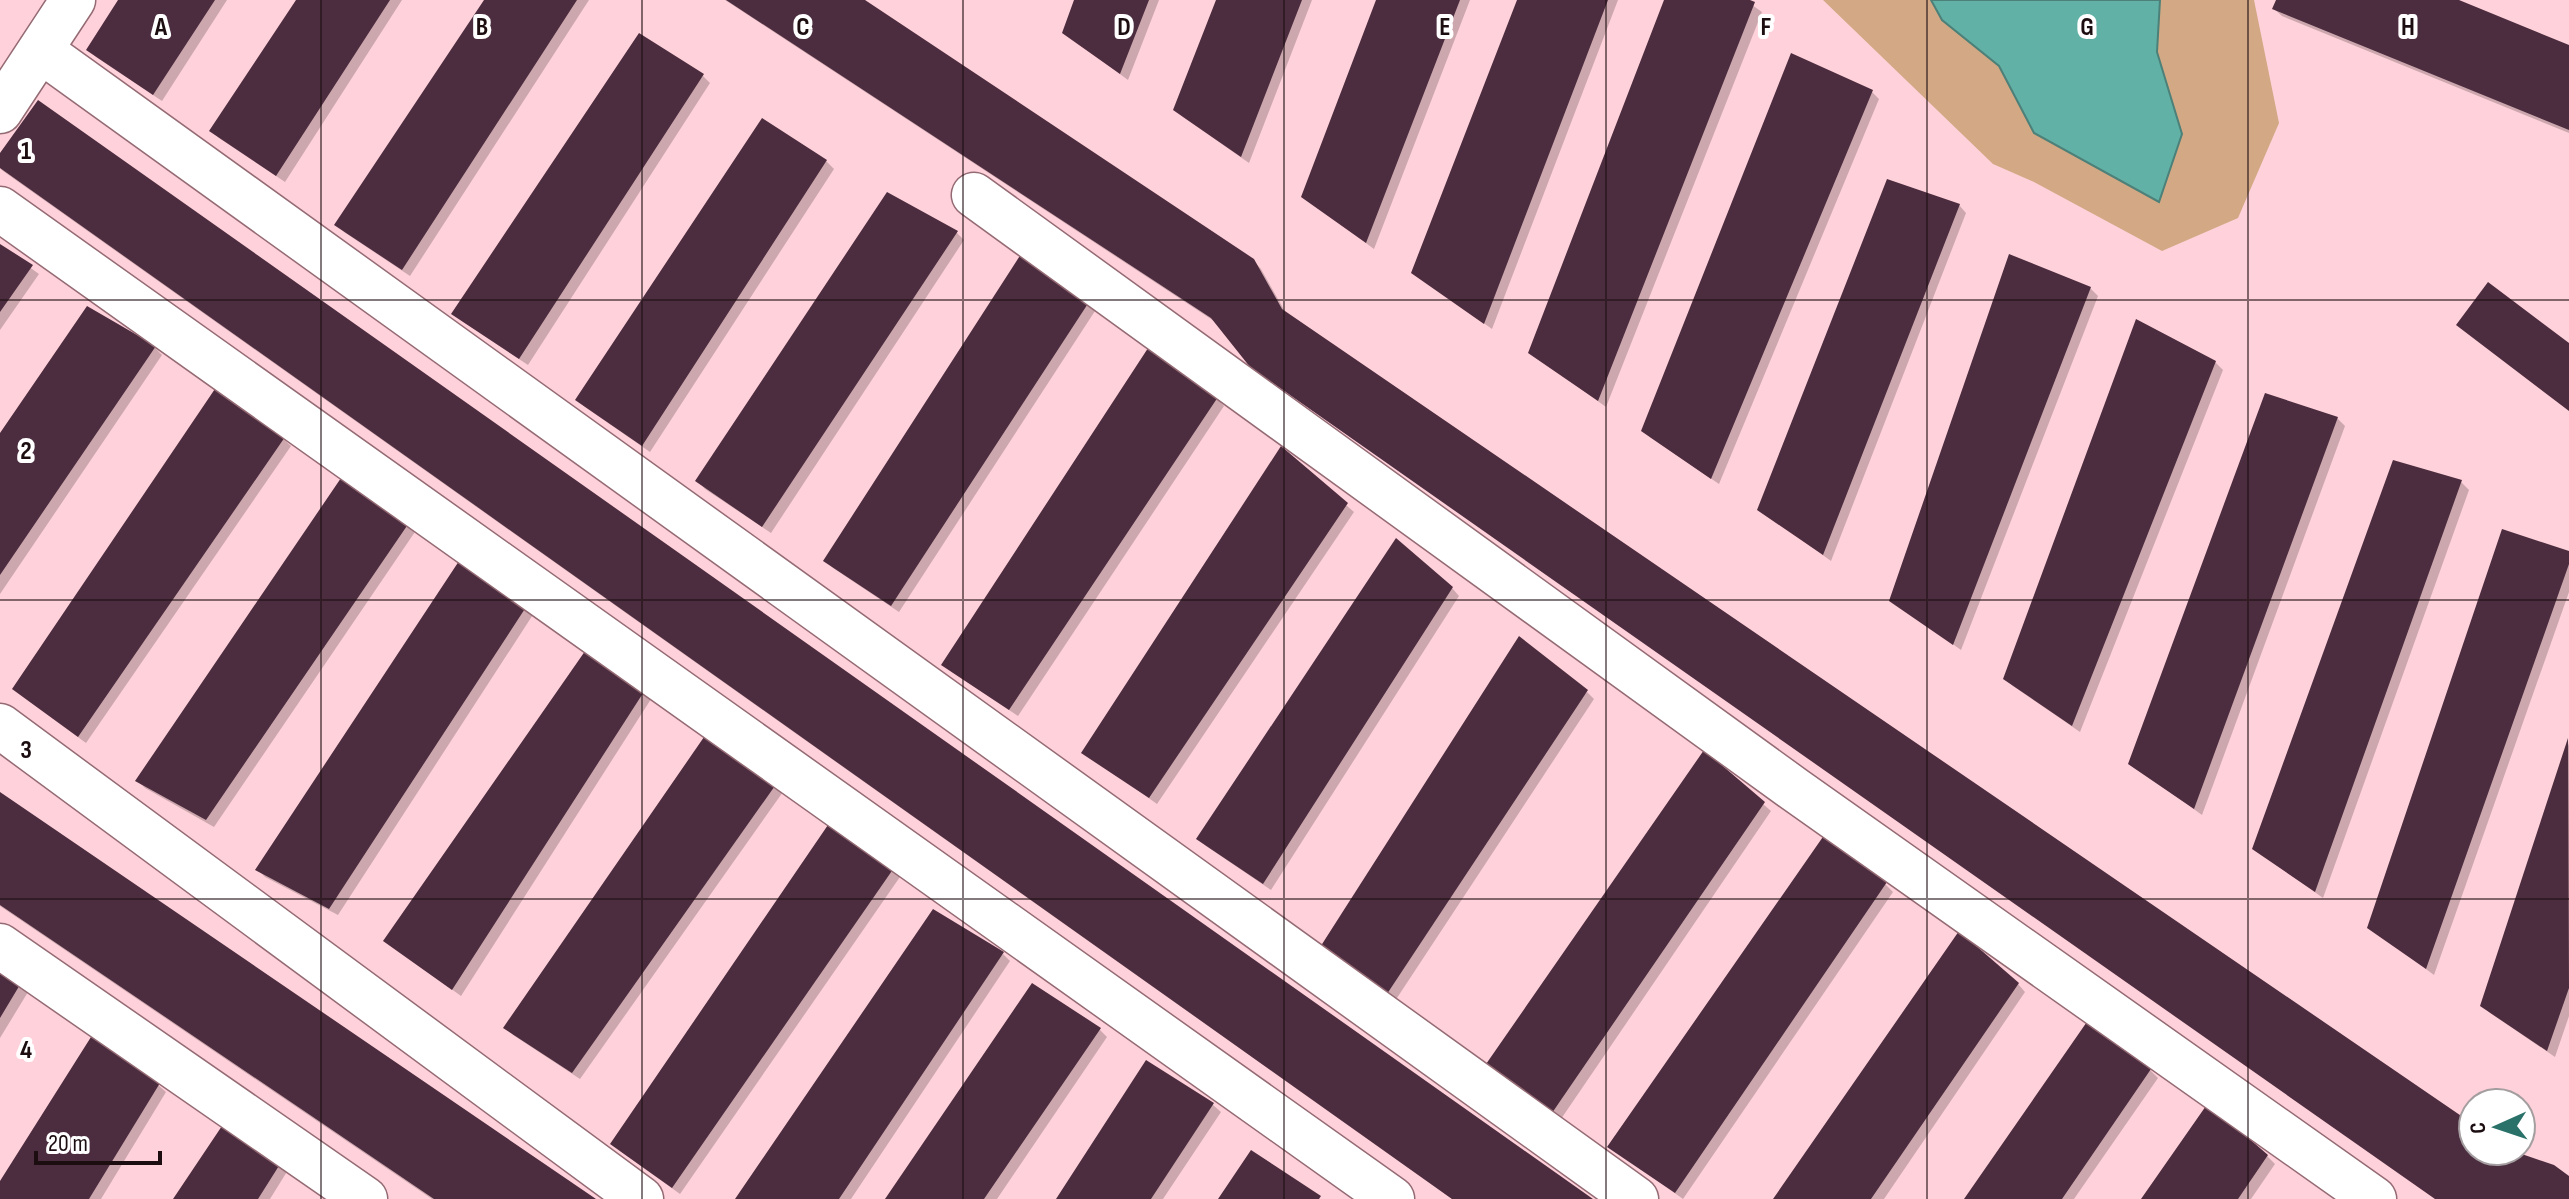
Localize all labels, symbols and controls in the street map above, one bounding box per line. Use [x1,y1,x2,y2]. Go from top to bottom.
text: A [154,12,168,43]
text: B [476,12,488,43]
text: C [796,12,810,43]
text: D [1117,12,1131,43]
text: E [1439,12,1451,43]
text: F [1761,12,1772,43]
text: G [2080,12,2094,43]
text: H [2401,12,2415,43]
text: 1 [21,136,31,167]
text: 2 [20,436,32,467]
text: 3 [20,735,32,766]
text: 4 [20,1035,32,1066]
north arrow [2457,1087,2537,1167]
scale bar [36,1115,160,1165]
text: С [2465,1122,2492,1134]
text: 20 m [48,1129,88,1158]

